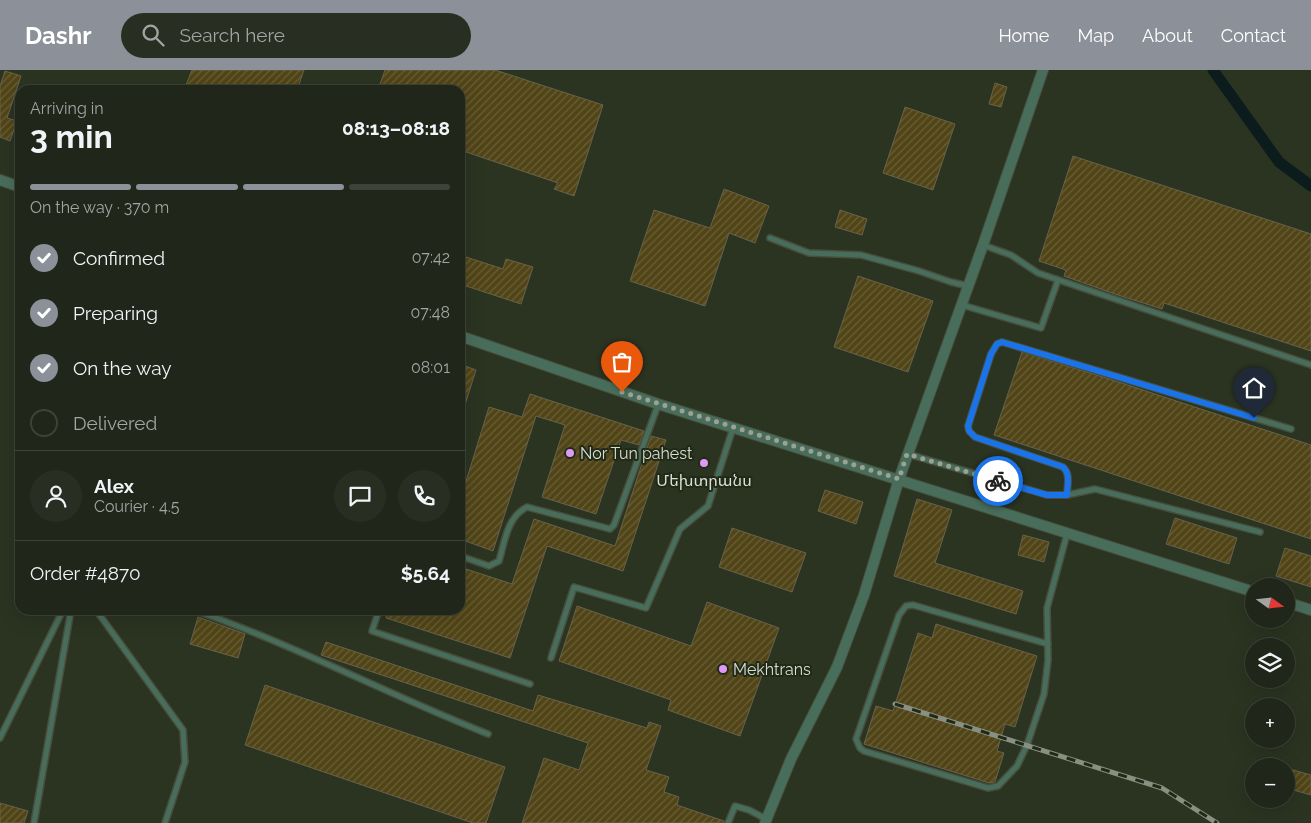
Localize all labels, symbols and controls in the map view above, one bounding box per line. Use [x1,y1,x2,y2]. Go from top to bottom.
search box [121,13,471,58]
text: Dashr [25,21,91,50]
icon: search [139,21,167,49]
text: Search here [179,24,285,46]
text: Home [998,25,1049,46]
text: Map [1077,25,1114,46]
text: About [1142,25,1193,46]
text: Contact [1221,25,1286,46]
text: Arriving in [30,99,104,118]
text: 08:13–08:18 [342,117,450,139]
text: 3 min [30,118,113,155]
text: On the way · 370 m [30,198,169,217]
icon: check [30,244,58,272]
text: Confirmed [73,247,165,269]
text: 07:42 [412,248,450,267]
icon: check [30,299,58,327]
text: Preparing [73,302,158,324]
text: 07:48 [411,303,450,322]
pin [601,341,643,392]
icon: bag [608,348,636,376]
icon: check [30,354,58,382]
text: On the way [73,357,172,379]
text: 08:01 [411,358,450,377]
pin [1233,367,1275,418]
icon: home [1240,374,1268,402]
text: Delivered [73,412,157,434]
place label: Nor Tun pahest [580,444,693,463]
marker: Nor Tun pahest [564,447,576,459]
courier [973,456,1023,506]
marker: Մեխտրանս [698,457,710,469]
icon: bike [984,467,1012,495]
button: person [30,470,82,522]
button: chat [334,470,386,522]
button: phone [398,470,450,522]
place label: Մեխտրանս [656,471,752,490]
text: Alex [94,475,134,497]
text: Courier · 4.5 [94,497,179,516]
text: Order #4870 [30,562,141,584]
text: $5.64 [401,562,450,584]
north arrow [1245,578,1295,628]
map controls [1245,578,1295,808]
button: layers [1245,638,1295,688]
place label: Mekhtrans [733,660,811,679]
marker: Mekhtrans [717,663,729,675]
button: + [1245,698,1295,748]
button: − [1245,758,1295,808]

